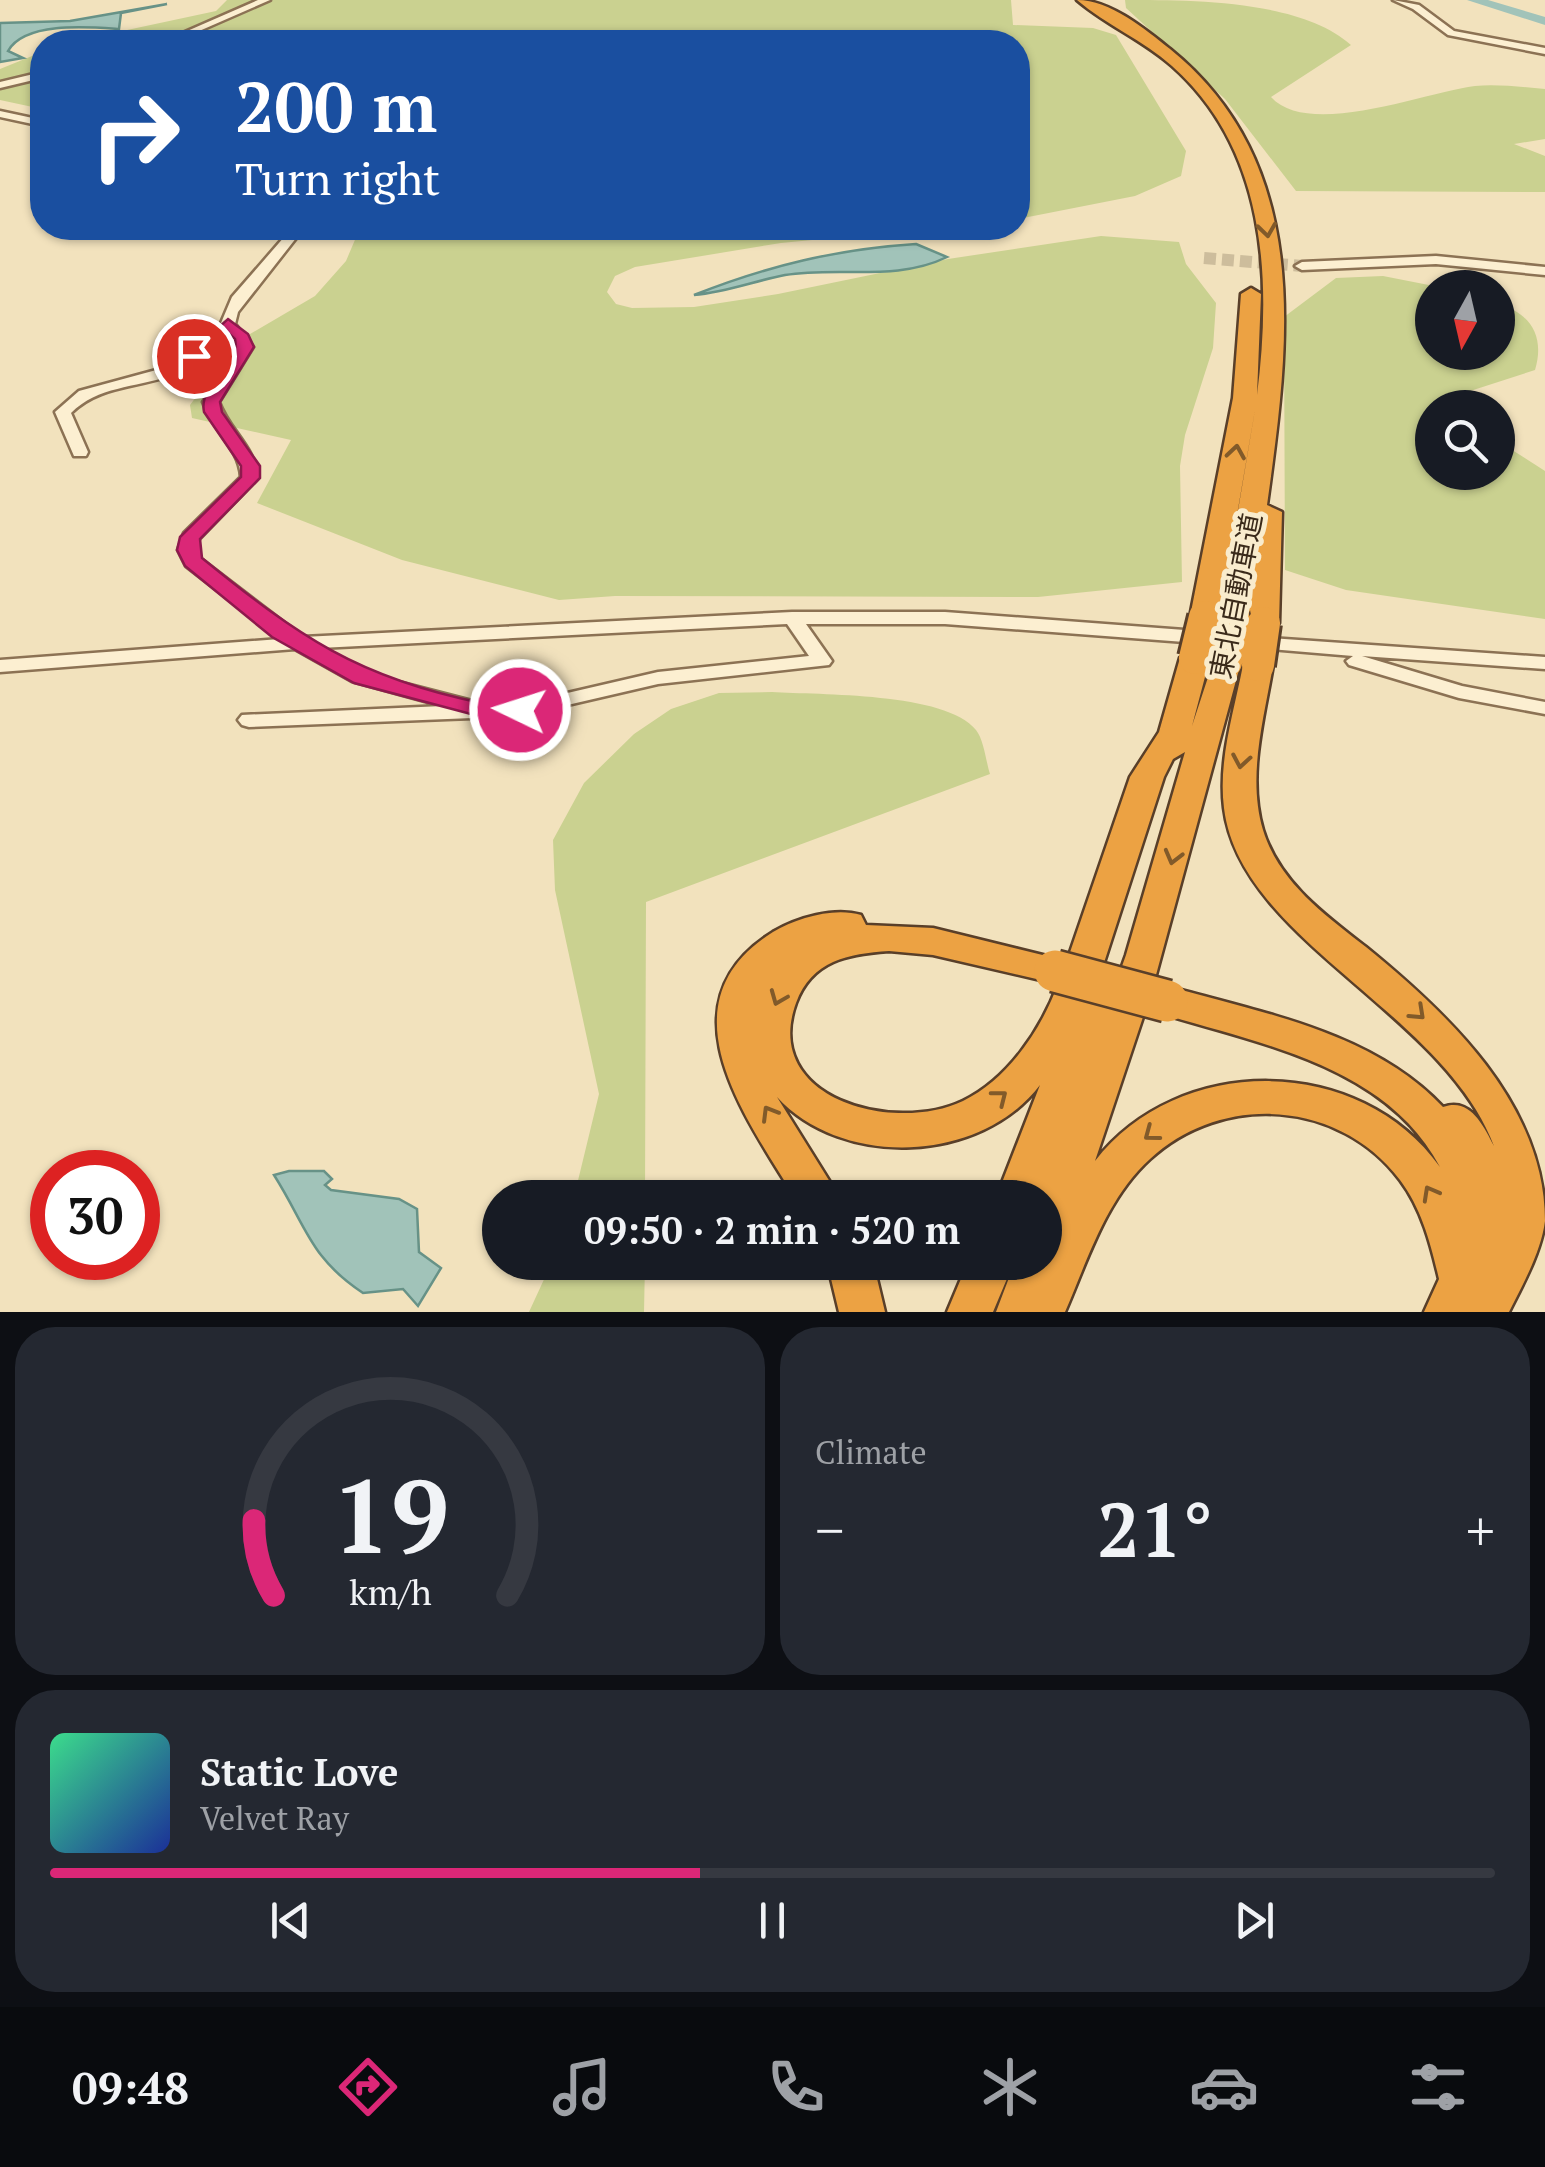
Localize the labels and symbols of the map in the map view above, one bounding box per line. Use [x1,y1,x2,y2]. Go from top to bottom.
one-way arrow [1255,222,1276,238]
north arrow [1415,270,1515,370]
pin [152,314,237,399]
one-way arrow [1225,444,1246,461]
street label: 東北自動車道 [1201,510,1270,682]
position arrow [468,658,572,762]
one-way arrow [1231,753,1252,770]
one-way arrow [1163,848,1184,865]
one-way arrow [769,988,789,1006]
one-way arrow [1406,1001,1425,1019]
one-way arrow [989,1091,1007,1108]
one-way arrow [762,1106,781,1124]
one-way arrow [1144,1122,1162,1139]
speed limit sign: 30 [30,1150,160,1280]
one-way arrow [1423,1186,1443,1204]

